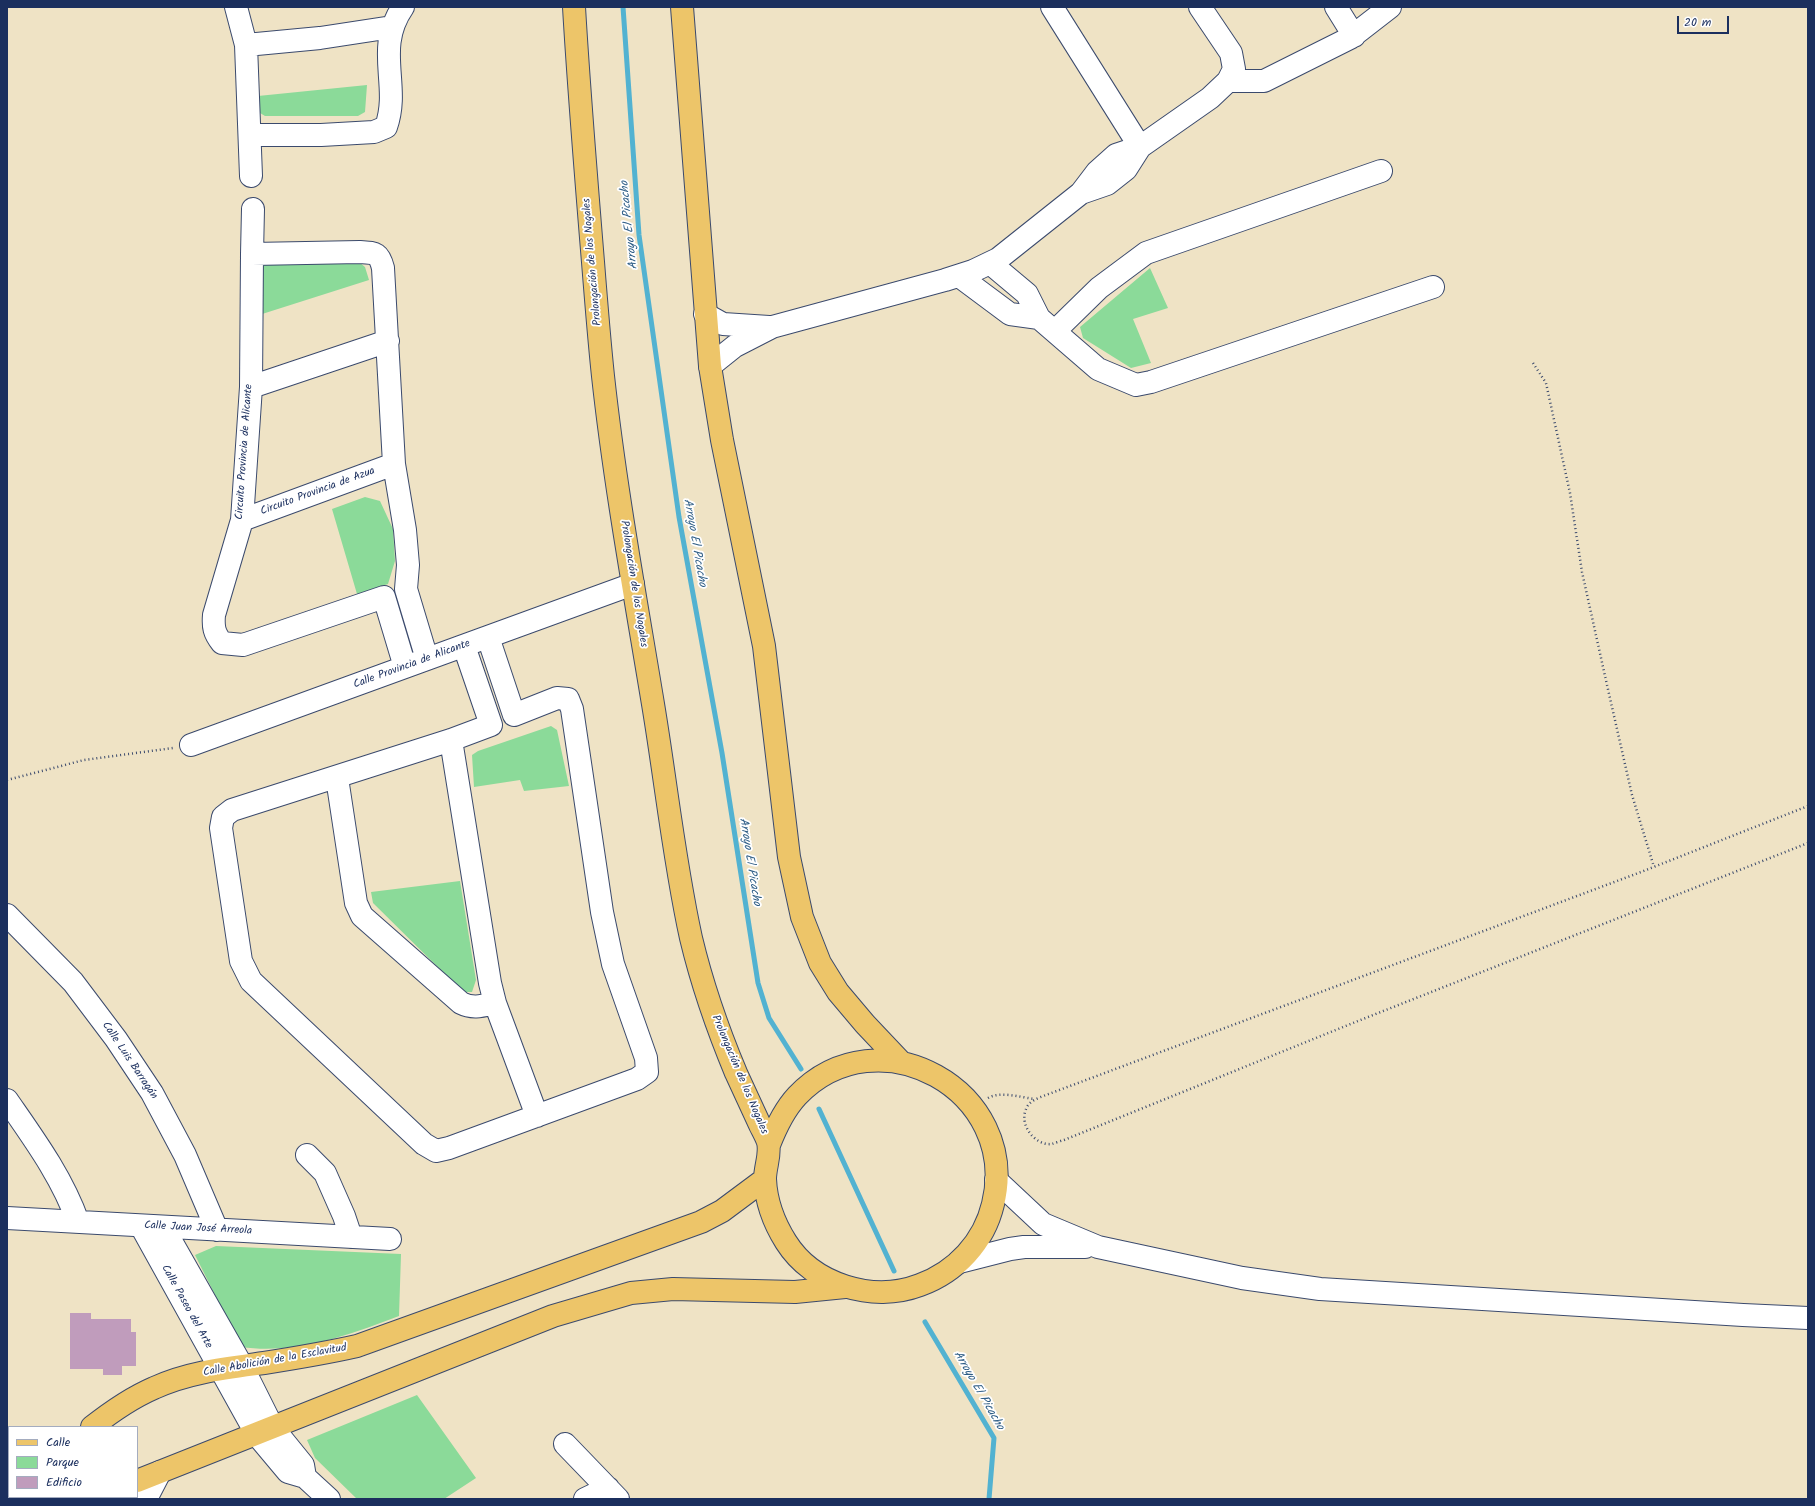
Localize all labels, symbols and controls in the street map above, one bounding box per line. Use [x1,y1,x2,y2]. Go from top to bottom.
scale bar [1679,8,1731,34]
text: 20 m [1684,13,1711,32]
water label: Arroyo El Picacho [618,180,642,270]
street label: Prolongación de los Nogales [581,198,605,326]
street label: Circuito Provincia de Alicante [234,384,256,520]
street label: Circuito Provincia de Azua [259,465,377,519]
water label: Arroyo El Picacho [679,498,709,588]
street label: Prolongación de los Nogales [616,520,650,648]
street label: Calle Provincia de Alicante [352,638,472,692]
water label: Arroyo El Picacho [735,817,763,907]
street label: Prolongación de los Nogales [708,1013,770,1137]
street label: Calle Luis Barragán [98,1020,160,1102]
street label: Calle Juan José Arreola [144,1220,252,1238]
street label: Calle Paseo del Arte [158,1263,214,1351]
street label: Calle Abolición de la Esclavitud [202,1342,348,1380]
water label: Arroyo El Picacho [950,1349,1006,1433]
legend [8,1426,138,1498]
text: Calle [46,1433,70,1452]
text: Parque [46,1453,79,1472]
text: Edificio [46,1473,82,1492]

